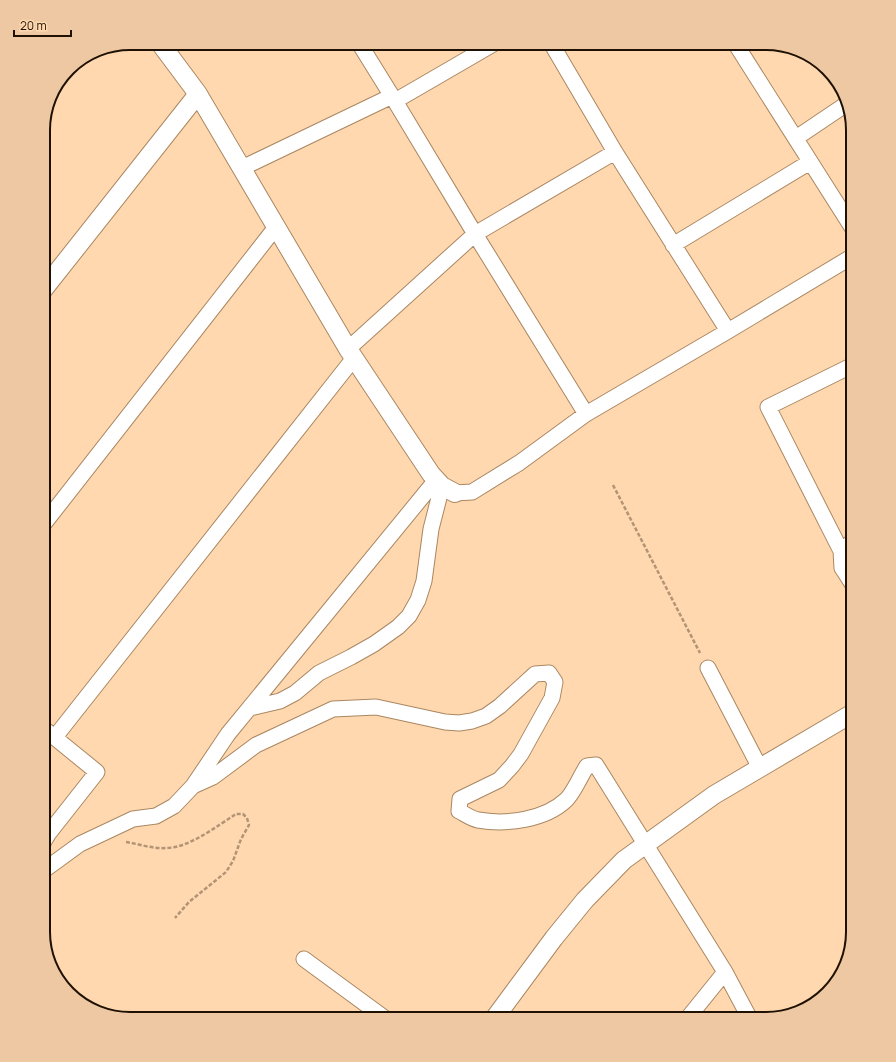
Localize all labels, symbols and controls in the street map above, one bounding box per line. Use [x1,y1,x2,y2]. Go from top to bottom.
scale bar [14,12,71,38]
text: 20 m [20,17,47,34]

